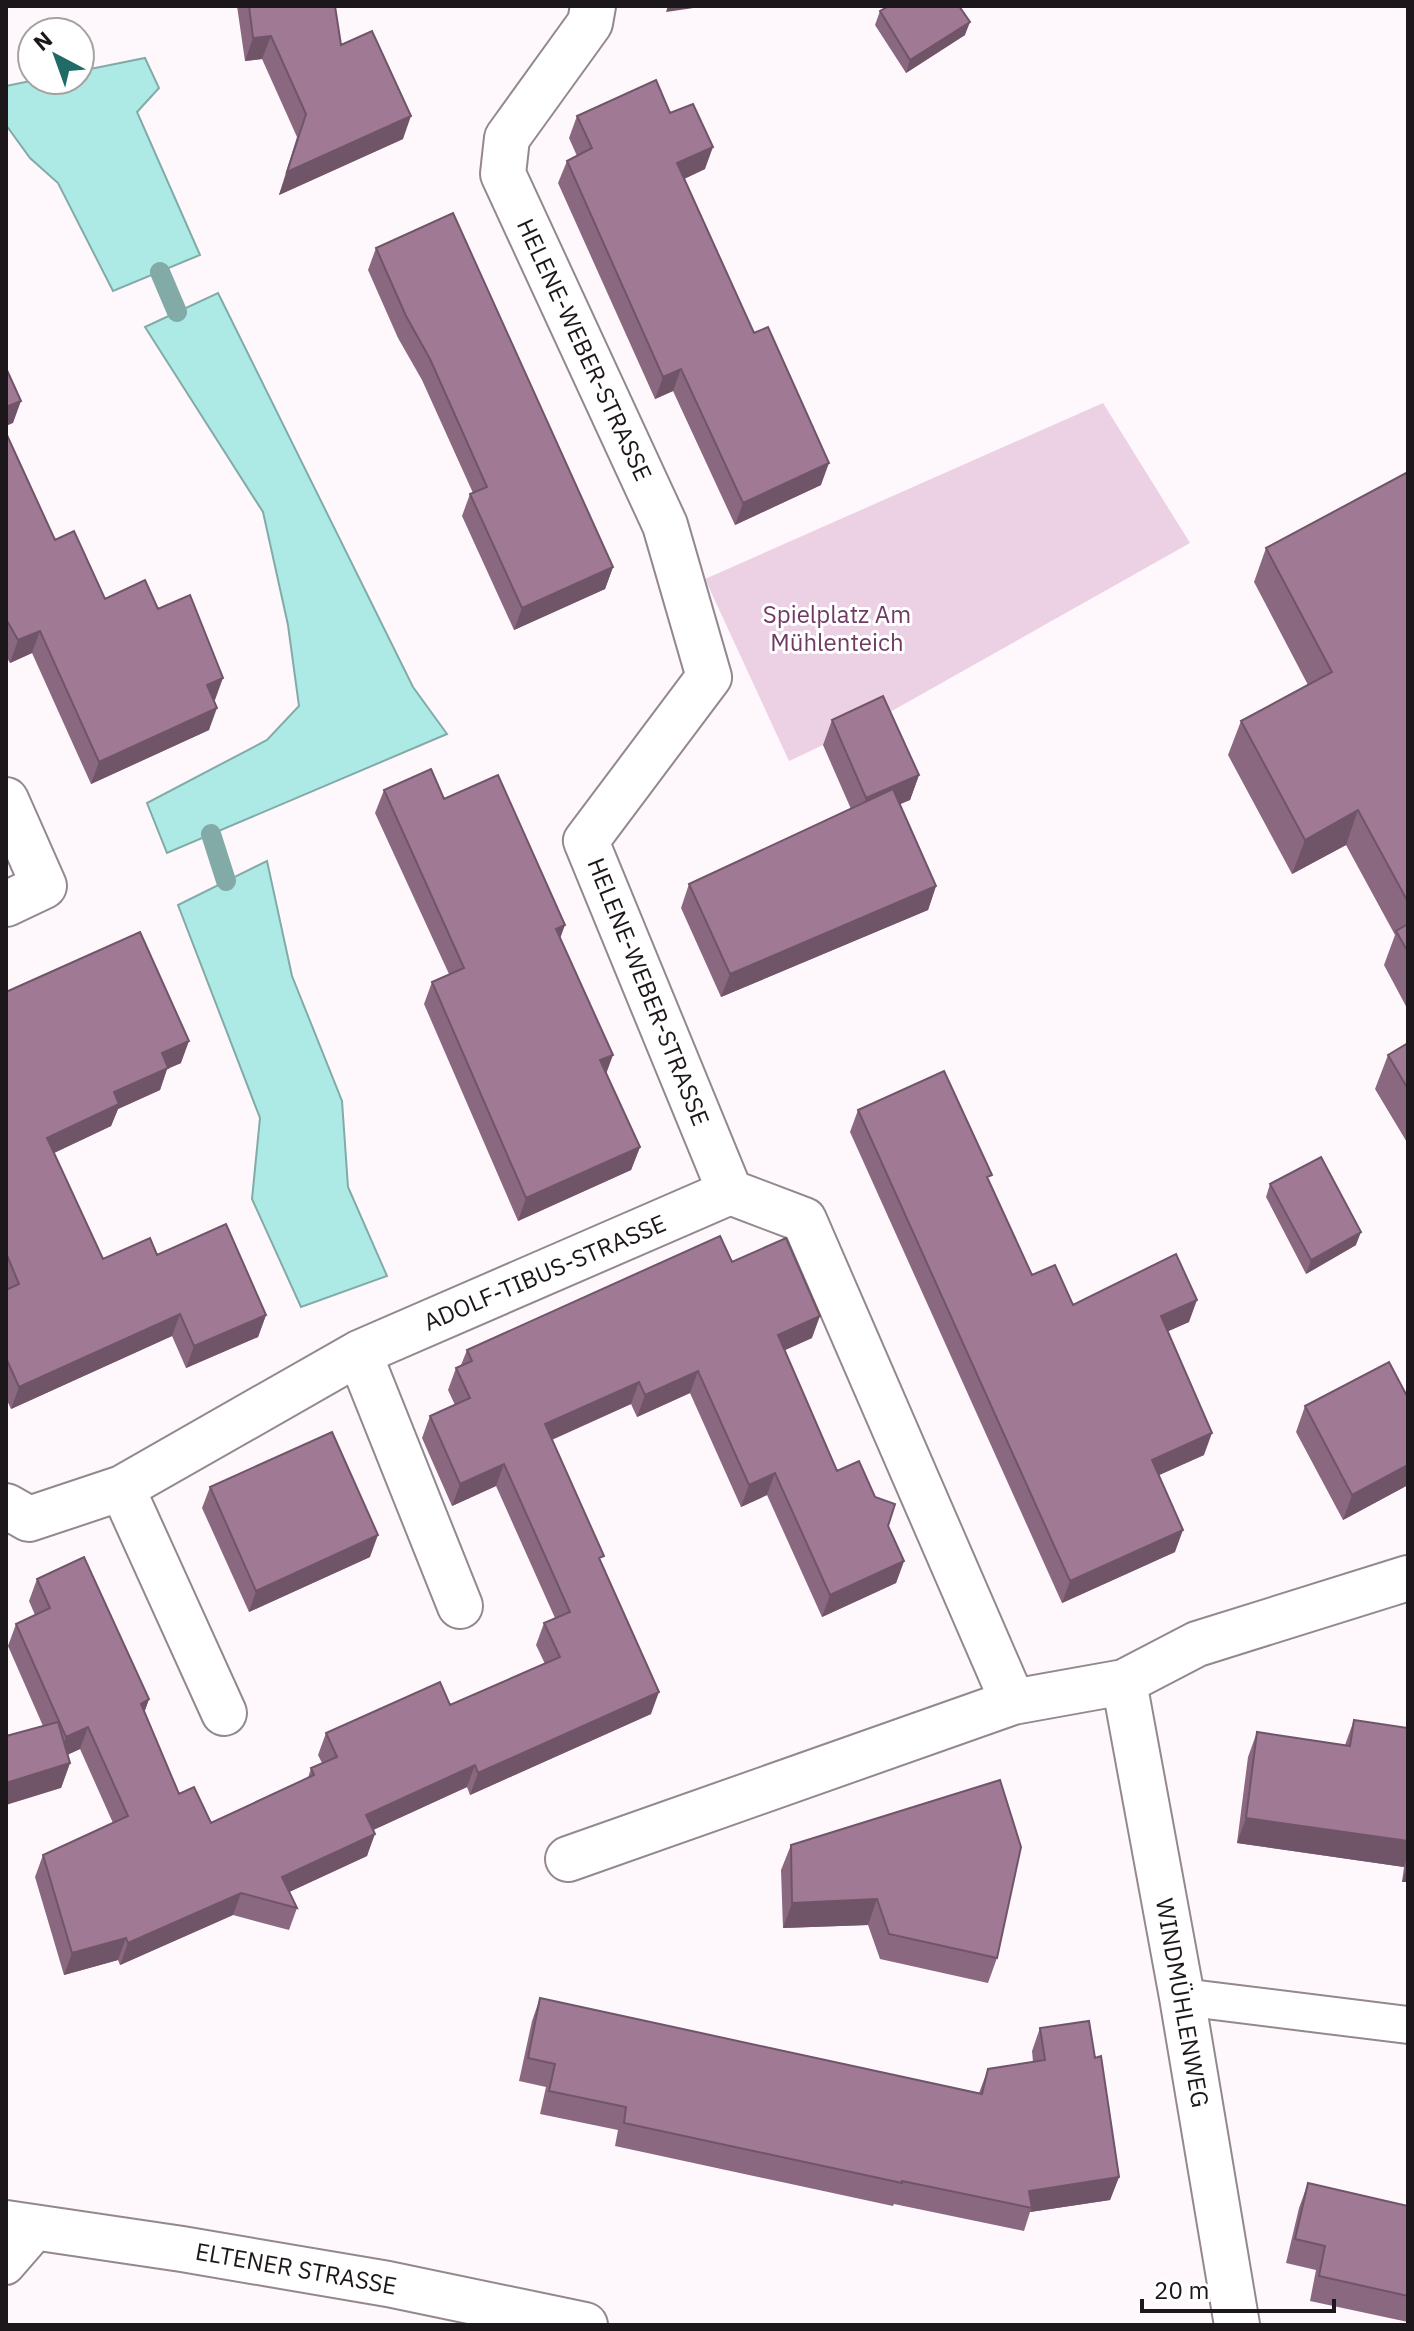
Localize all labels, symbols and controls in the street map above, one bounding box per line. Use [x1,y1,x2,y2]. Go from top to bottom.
north arrow [16,16,96,96]
text: N [27,24,58,57]
street label: HELENE-WEBER-STRASSE [510,213,660,486]
park label: Spielplatz Am Mühlenteich [763,598,911,658]
street label: HELENE-WEBER-STRASSE [580,853,717,1130]
street label: ADOLF-TIBUS-STRASSE [418,1206,671,1338]
street label: WINDMÜHLENWEG [1149,1896,1217,2110]
street label: ELTENER STRASSE [193,2235,399,2301]
scale bar [1142,2263,1334,2313]
text: 20 m [1154,2274,1209,2306]

